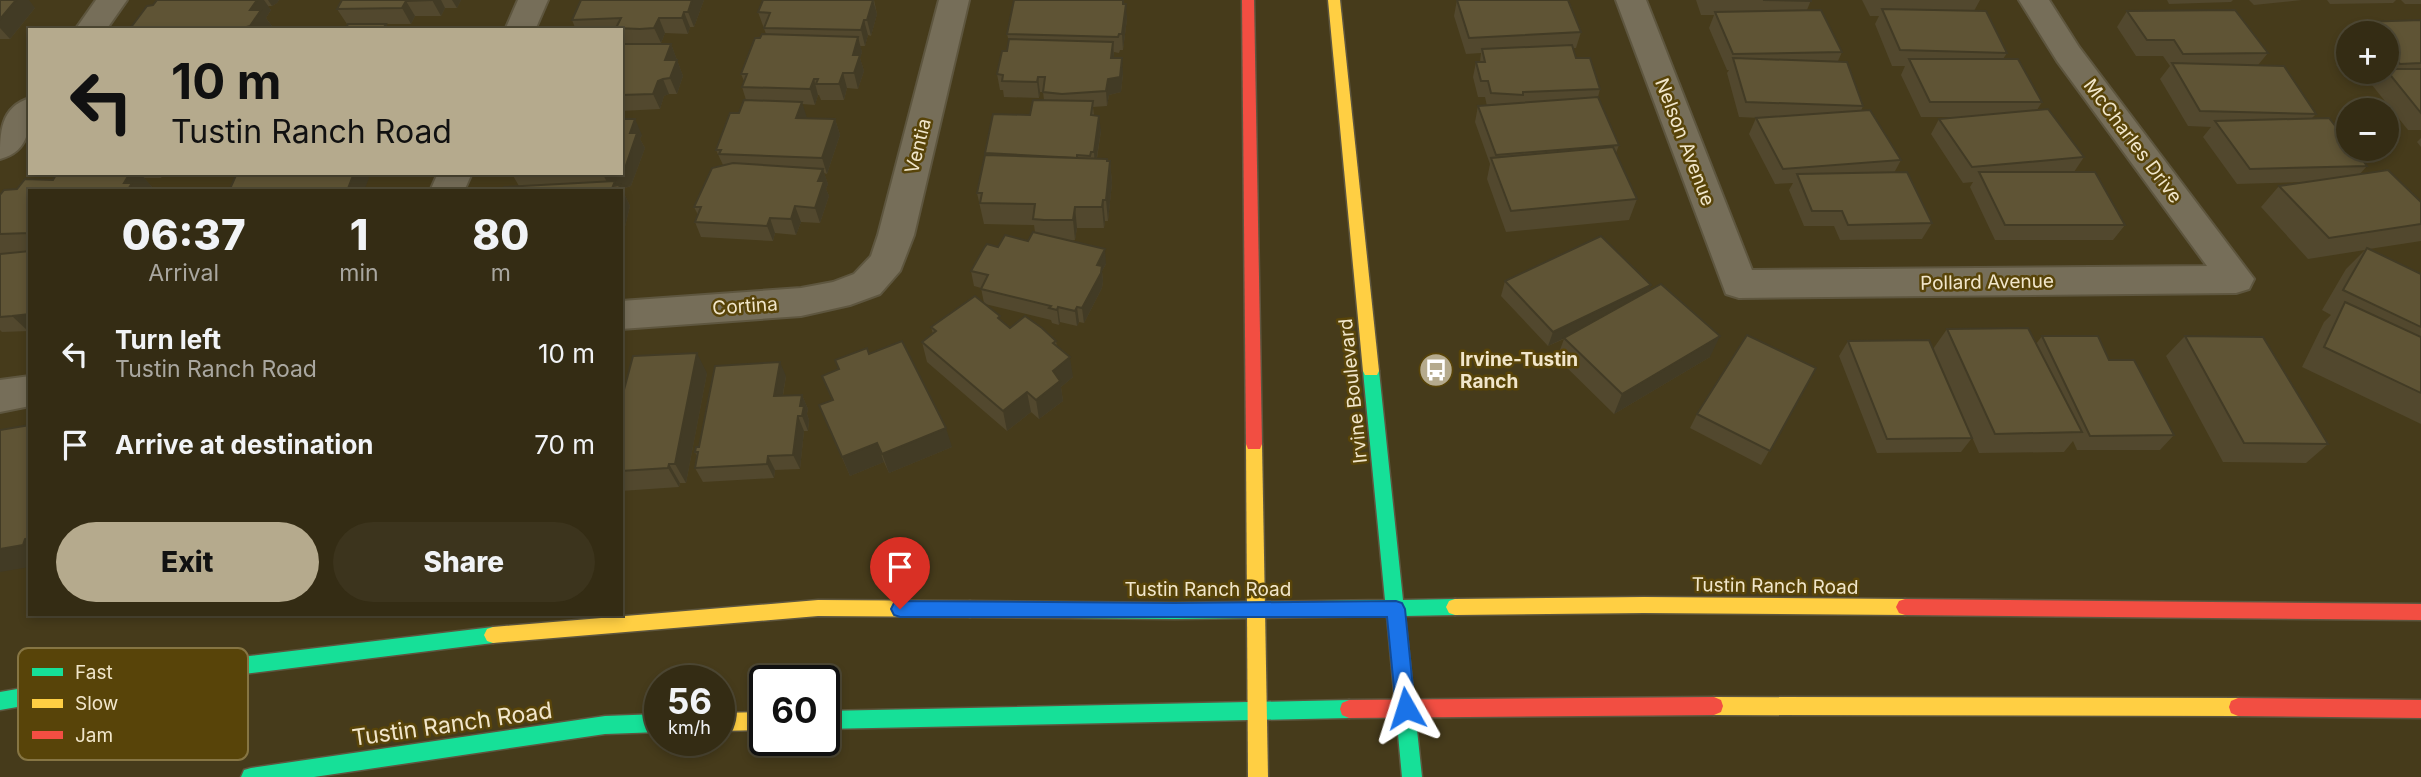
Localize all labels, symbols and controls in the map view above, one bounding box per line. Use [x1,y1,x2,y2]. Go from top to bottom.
map controls [2336,21,2399,161]
button: + [2336,21,2399,84]
text: 10 m [171,52,282,111]
icon: left [56,56,147,147]
street label: McCharles Drive [2079,74,2187,208]
street label: Nelson Avenue [1650,75,1720,209]
button: − [2336,98,2399,161]
text: Tustin Ranch Road [171,112,452,151]
street label: Ventia [900,116,936,176]
text: 06:37 [122,209,246,260]
text: 1 [350,209,368,260]
text: 80 [472,209,529,260]
text: Arrival [148,259,219,287]
text: min [339,259,379,287]
text: m [491,259,511,287]
street label: Pollard Avenue [1920,269,2054,295]
street label: Cortina [712,292,778,320]
street label: Irvine Boulevard [1334,317,1372,465]
text: Turn left [115,324,221,355]
icon: left [56,335,94,373]
text: 10 m [538,338,595,369]
place label: Irvine-Tustin Ranch [1460,348,1578,393]
bus stop icon: Irvine-Tustin Ranch [1417,351,1455,389]
text: Tustin Ranch Road [115,355,317,383]
icon: arrive [56,426,94,464]
text: Arrive at destination [115,429,374,460]
text: 70 m [534,429,595,460]
button: Exit [56,522,319,602]
button: Share [333,522,595,602]
pin [870,537,930,609]
icon: arrive [881,548,919,586]
street label: Tustin Ranch Road [1691,573,1859,599]
street label: Tustin Ranch Road [1125,578,1291,601]
legend [18,648,248,760]
text: Fast [75,661,113,684]
speed limit sign: 60 [749,665,840,756]
position arrow [1369,671,1443,745]
text: 56 [667,680,712,722]
text: Slow [75,692,118,715]
street label: Tustin Ranch Road [350,696,554,752]
text: km/h [668,717,711,738]
text: Jam [75,724,113,747]

